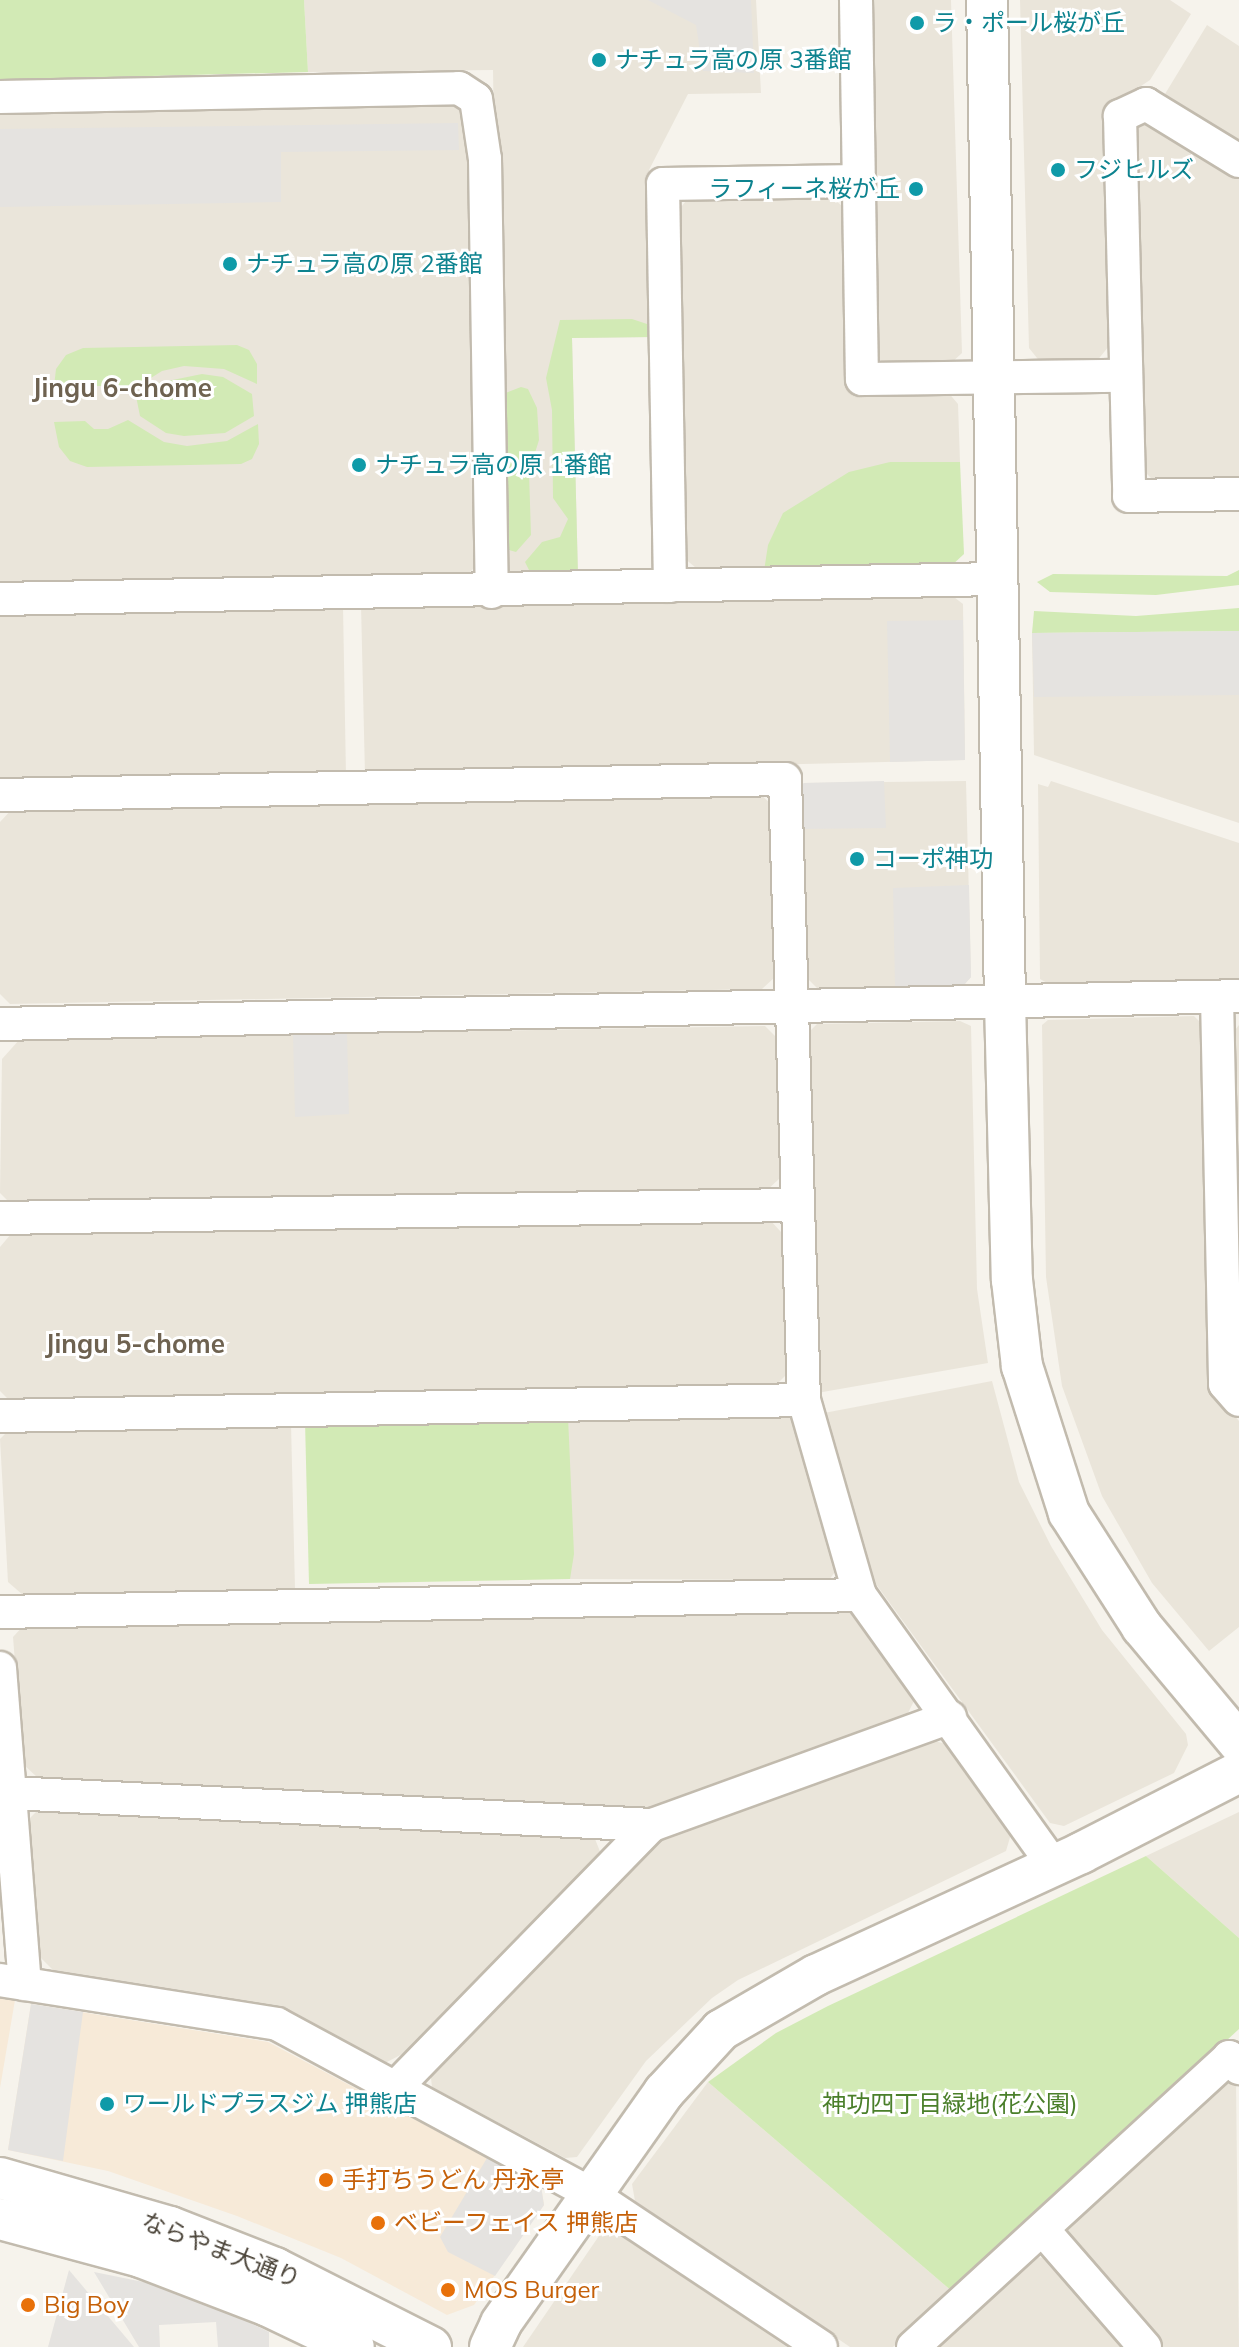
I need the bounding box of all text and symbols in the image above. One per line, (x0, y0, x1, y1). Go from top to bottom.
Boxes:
place label: ラ・ポール桜が丘 (933, 9, 1125, 37)
marker: ラ・ポール桜が丘 (908, 14, 926, 32)
place label: ナチュラ高の原 3番館 (615, 46, 852, 74)
marker: ナチュラ高の原 3番館 (590, 51, 608, 69)
place label: フジヒルズ (1074, 156, 1194, 184)
marker: フジヒルズ (1049, 161, 1067, 179)
place label: ラフィーネ桜が丘 (708, 175, 900, 203)
marker: ラフィーネ桜が丘 (907, 180, 925, 198)
place label: ナチュラ高の原 2番館 (246, 250, 483, 278)
marker: ナチュラ高の原 2番館 (221, 255, 239, 273)
district label: Jingu 6-chome (32, 372, 212, 404)
place label: ナチュラ高の原 1番館 (375, 451, 612, 479)
marker: ナチュラ高の原 1番館 (350, 456, 368, 474)
place label: コーポ神功 (873, 845, 993, 873)
marker: コーポ神功 (848, 850, 866, 868)
district label: Jingu 5-chome (45, 1328, 225, 1360)
place label: ワールドプラスジム 押熊店 (123, 2090, 417, 2118)
park label: 神功四丁目緑地(花公園) (822, 2090, 1078, 2118)
marker: ワールドプラスジム 押熊店 (98, 2095, 116, 2113)
place label: 手打ちうどん 丹永亭 (342, 2166, 564, 2194)
marker: 手打ちうどん 丹永亭 (317, 2171, 335, 2189)
street label: ならやま大通り (137, 2206, 305, 2294)
place label: ベビーフェイス 押熊店 (394, 2209, 640, 2237)
marker: ベビーフェイス 押熊店 (369, 2214, 387, 2232)
place label: MOS Burger (464, 2276, 599, 2304)
marker: MOS Burger (439, 2281, 457, 2299)
place label: Big Boy (44, 2291, 129, 2319)
marker: Big Boy (19, 2296, 37, 2314)

